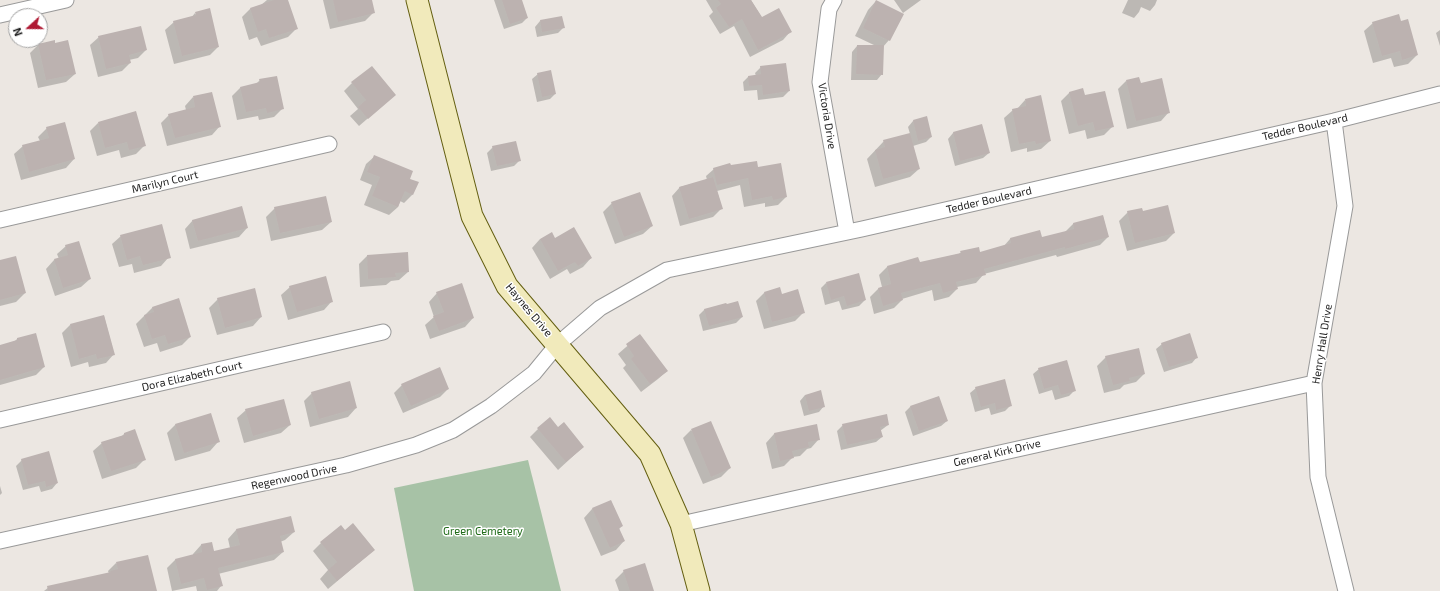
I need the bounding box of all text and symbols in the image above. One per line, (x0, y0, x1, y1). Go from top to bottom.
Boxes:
north arrow (8, 8, 48, 48)
text: N (10, 26, 25, 38)
street label: Victoria Drive (815, 82, 839, 150)
street label: Tedder Boulevard (1261, 111, 1349, 143)
street label: Marilyn Court (130, 168, 200, 196)
street label: Tedder Boulevard (945, 184, 1033, 216)
street label: Haynes Drive (503, 281, 555, 339)
street label: Henry Hall Drive (1309, 303, 1335, 385)
street label: Dora Elizabeth Court (140, 358, 244, 394)
street label: General Kirk Drive (952, 437, 1042, 469)
street label: Regenwood Drive (250, 461, 338, 493)
park label: Green Cemetery (443, 524, 523, 538)

